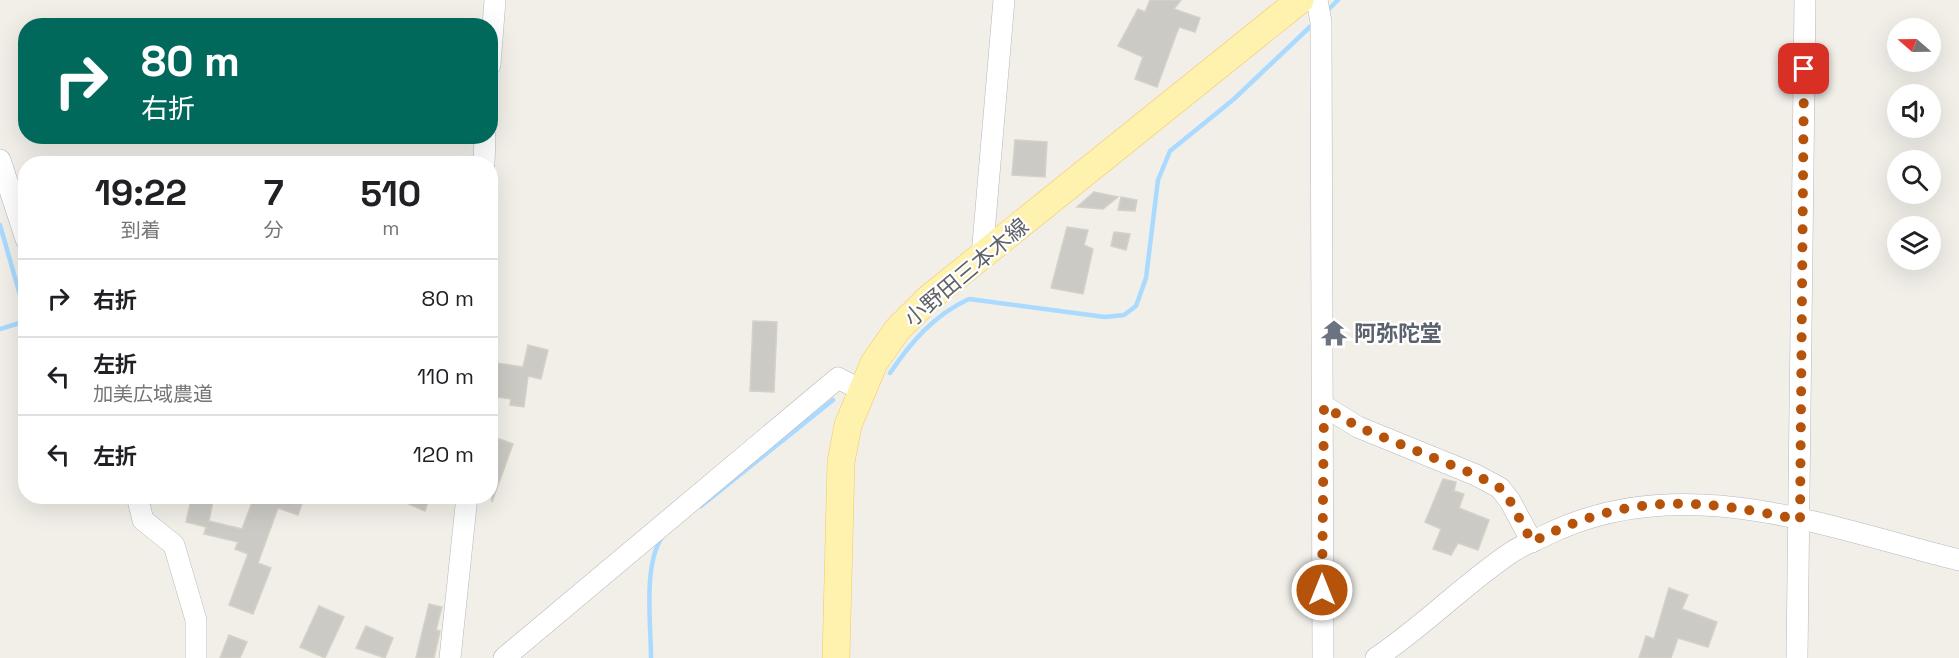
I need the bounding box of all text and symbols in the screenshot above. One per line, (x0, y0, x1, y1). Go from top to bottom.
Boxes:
north arrow (1887, 18, 1941, 72)
map controls (1887, 18, 1941, 270)
text: 80 m (141, 35, 240, 88)
icon: right (42, 42, 120, 120)
pin (1778, 43, 1829, 94)
icon: arrive (1787, 52, 1820, 85)
button: sound (1887, 84, 1941, 138)
text: 右折 (141, 91, 195, 126)
button: search (1887, 150, 1941, 204)
text: 19:22 (95, 170, 187, 216)
text: 7 (264, 170, 284, 216)
text: 510 (361, 171, 421, 217)
street label: 小野田三本木線 (898, 212, 1034, 332)
text: m (382, 215, 399, 241)
button: layers (1887, 216, 1941, 270)
text: 到着 (121, 217, 161, 243)
text: 分 (264, 217, 284, 243)
icon: right (42, 282, 75, 315)
text: 80 m (422, 284, 474, 312)
text: 右折 (93, 286, 137, 314)
temple icon: 阿弥陀堂 (1319, 318, 1349, 348)
place label: 阿弥陀堂 (1354, 319, 1442, 347)
text: 左折 (93, 350, 137, 378)
icon: left (42, 360, 75, 393)
text: 110 m (417, 362, 474, 390)
text: 加美広域農道 (93, 381, 213, 407)
icon: left (42, 438, 75, 471)
text: 120 m (413, 440, 474, 468)
text: 左折 (93, 442, 137, 470)
position arrow (1290, 558, 1354, 622)

